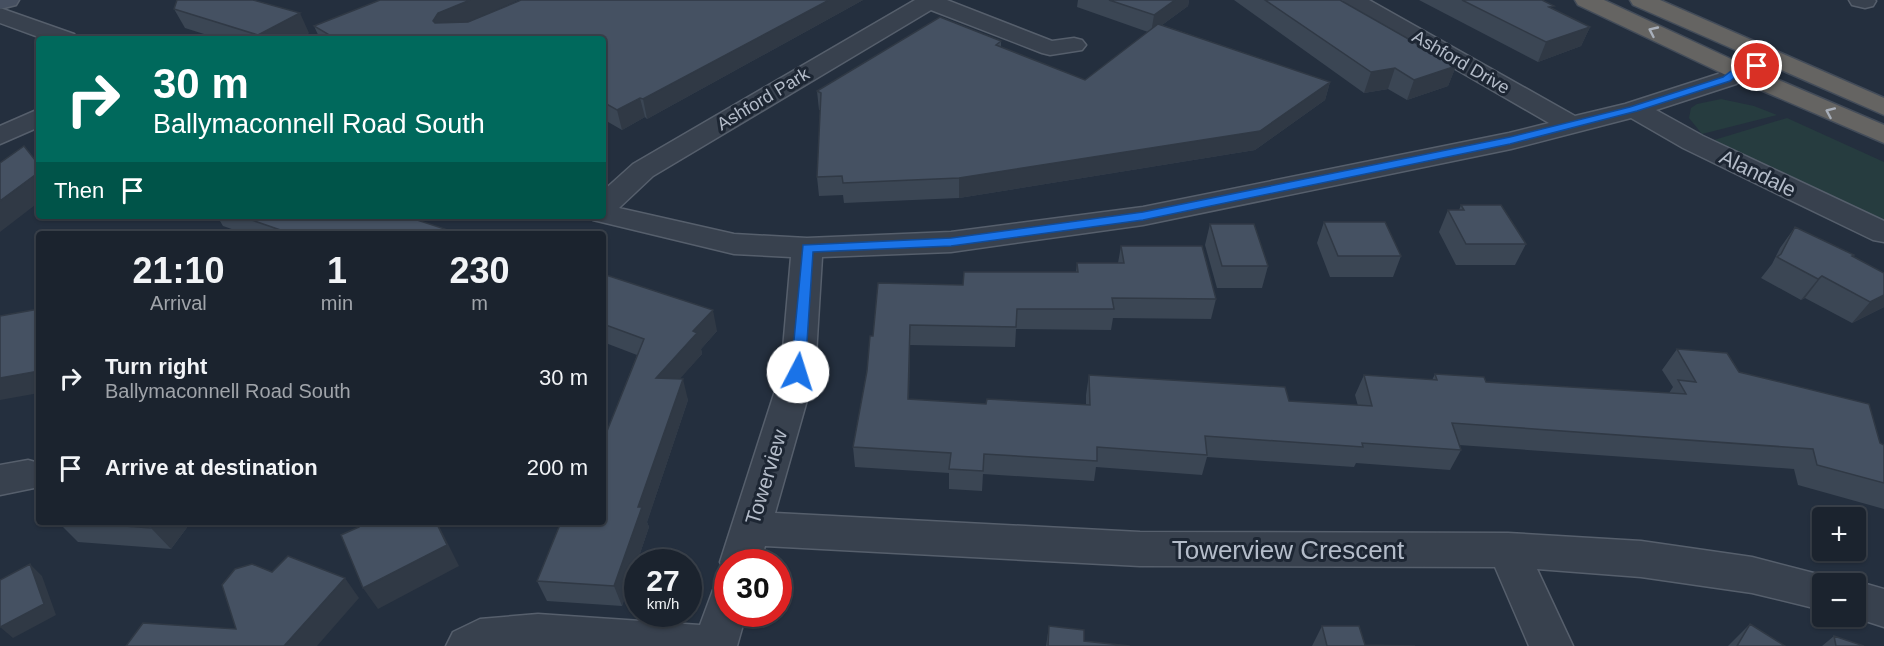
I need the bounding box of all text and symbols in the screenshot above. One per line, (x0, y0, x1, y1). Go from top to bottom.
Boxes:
street label: Ashford Drive (1409, 26, 1513, 98)
one-way arrow (1648, 27, 1659, 39)
pin (1731, 40, 1782, 91)
icon: arrive (1740, 49, 1773, 82)
icon: right (54, 60, 132, 138)
text: 30 m (153, 60, 249, 107)
street label: Ashford Park (713, 63, 814, 134)
one-way arrow (1826, 107, 1837, 119)
text: Ballymaconnell Road South (153, 109, 485, 139)
street label: Alandale (1716, 145, 1800, 201)
icon: arrive (116, 174, 149, 207)
text: Then (54, 178, 104, 203)
text: 21:10 (132, 250, 224, 291)
text: 1 (327, 250, 347, 291)
text: 230 (449, 250, 510, 291)
text: Arrival (150, 292, 207, 314)
text: min (321, 292, 353, 314)
text: m (471, 292, 488, 314)
position arrow (766, 340, 830, 404)
text: Turn right (105, 354, 207, 379)
icon: right (54, 362, 87, 395)
text: 30 m (539, 365, 588, 390)
text: Ballymaconnell Road South (105, 380, 351, 402)
street label: Towerview (741, 426, 792, 527)
icon: arrive (54, 452, 87, 485)
text: Arrive at destination (105, 455, 318, 480)
text: 200 m (527, 455, 588, 480)
map controls (1812, 507, 1866, 627)
button: + (1812, 507, 1866, 561)
street label: Towerview Crescent (1172, 535, 1405, 565)
speed limit sign: 30 (714, 549, 792, 627)
text: 27 (646, 564, 680, 597)
button: − (1812, 573, 1866, 627)
text: km/h (647, 595, 679, 612)

